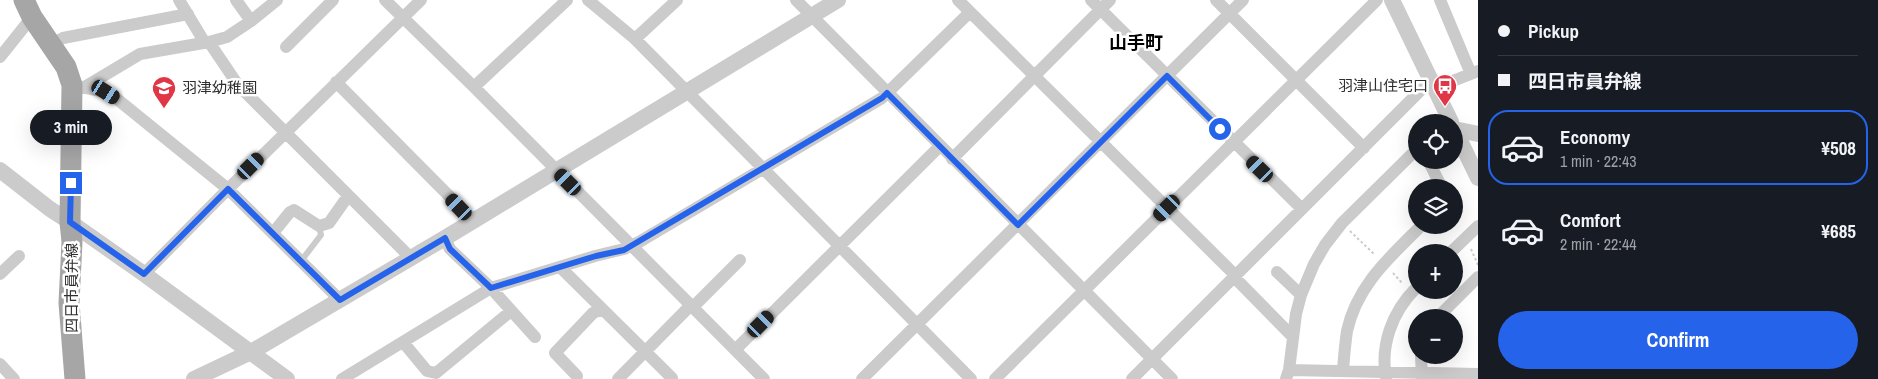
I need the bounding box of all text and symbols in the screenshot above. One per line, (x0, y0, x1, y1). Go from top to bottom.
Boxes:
text: Pickup (1528, 18, 1579, 44)
district label: 山手町 (1109, 30, 1163, 55)
text: 四日市員弁線 (1528, 68, 1642, 94)
bus stop icon: 羽津山住宅口 (1432, 73, 1458, 107)
school or university icon: 羽津幼稚園 (151, 75, 177, 109)
place label: 羽津山住宅口 (1338, 75, 1428, 96)
place label: 羽津幼稚園 (182, 77, 257, 98)
car (89, 78, 122, 106)
callout: 3 min (30, 110, 112, 146)
map controls (1408, 114, 1463, 364)
button: locate (1408, 114, 1463, 169)
text: 3 min (54, 116, 88, 138)
route start (1209, 118, 1231, 140)
text: Economy (1560, 124, 1630, 150)
icon: car (1500, 125, 1545, 170)
text: ¥508 (1821, 135, 1856, 161)
car (235, 150, 266, 182)
text: 1 min · 22:43 (1560, 150, 1637, 172)
car (1244, 153, 1276, 185)
car (552, 166, 583, 198)
route end (60, 172, 82, 194)
button: layers (1408, 179, 1463, 234)
car (443, 191, 474, 223)
car (1151, 192, 1182, 224)
text: Comfort (1560, 207, 1621, 233)
icon: car (1500, 208, 1545, 253)
text: ¥685 (1821, 218, 1856, 244)
text: 2 min · 22:44 (1560, 233, 1637, 255)
street label: 四日市員弁線 (61, 243, 82, 333)
button: + (1408, 244, 1463, 299)
car (745, 308, 776, 340)
button: − (1408, 309, 1463, 364)
button: Confirm (1498, 311, 1858, 369)

